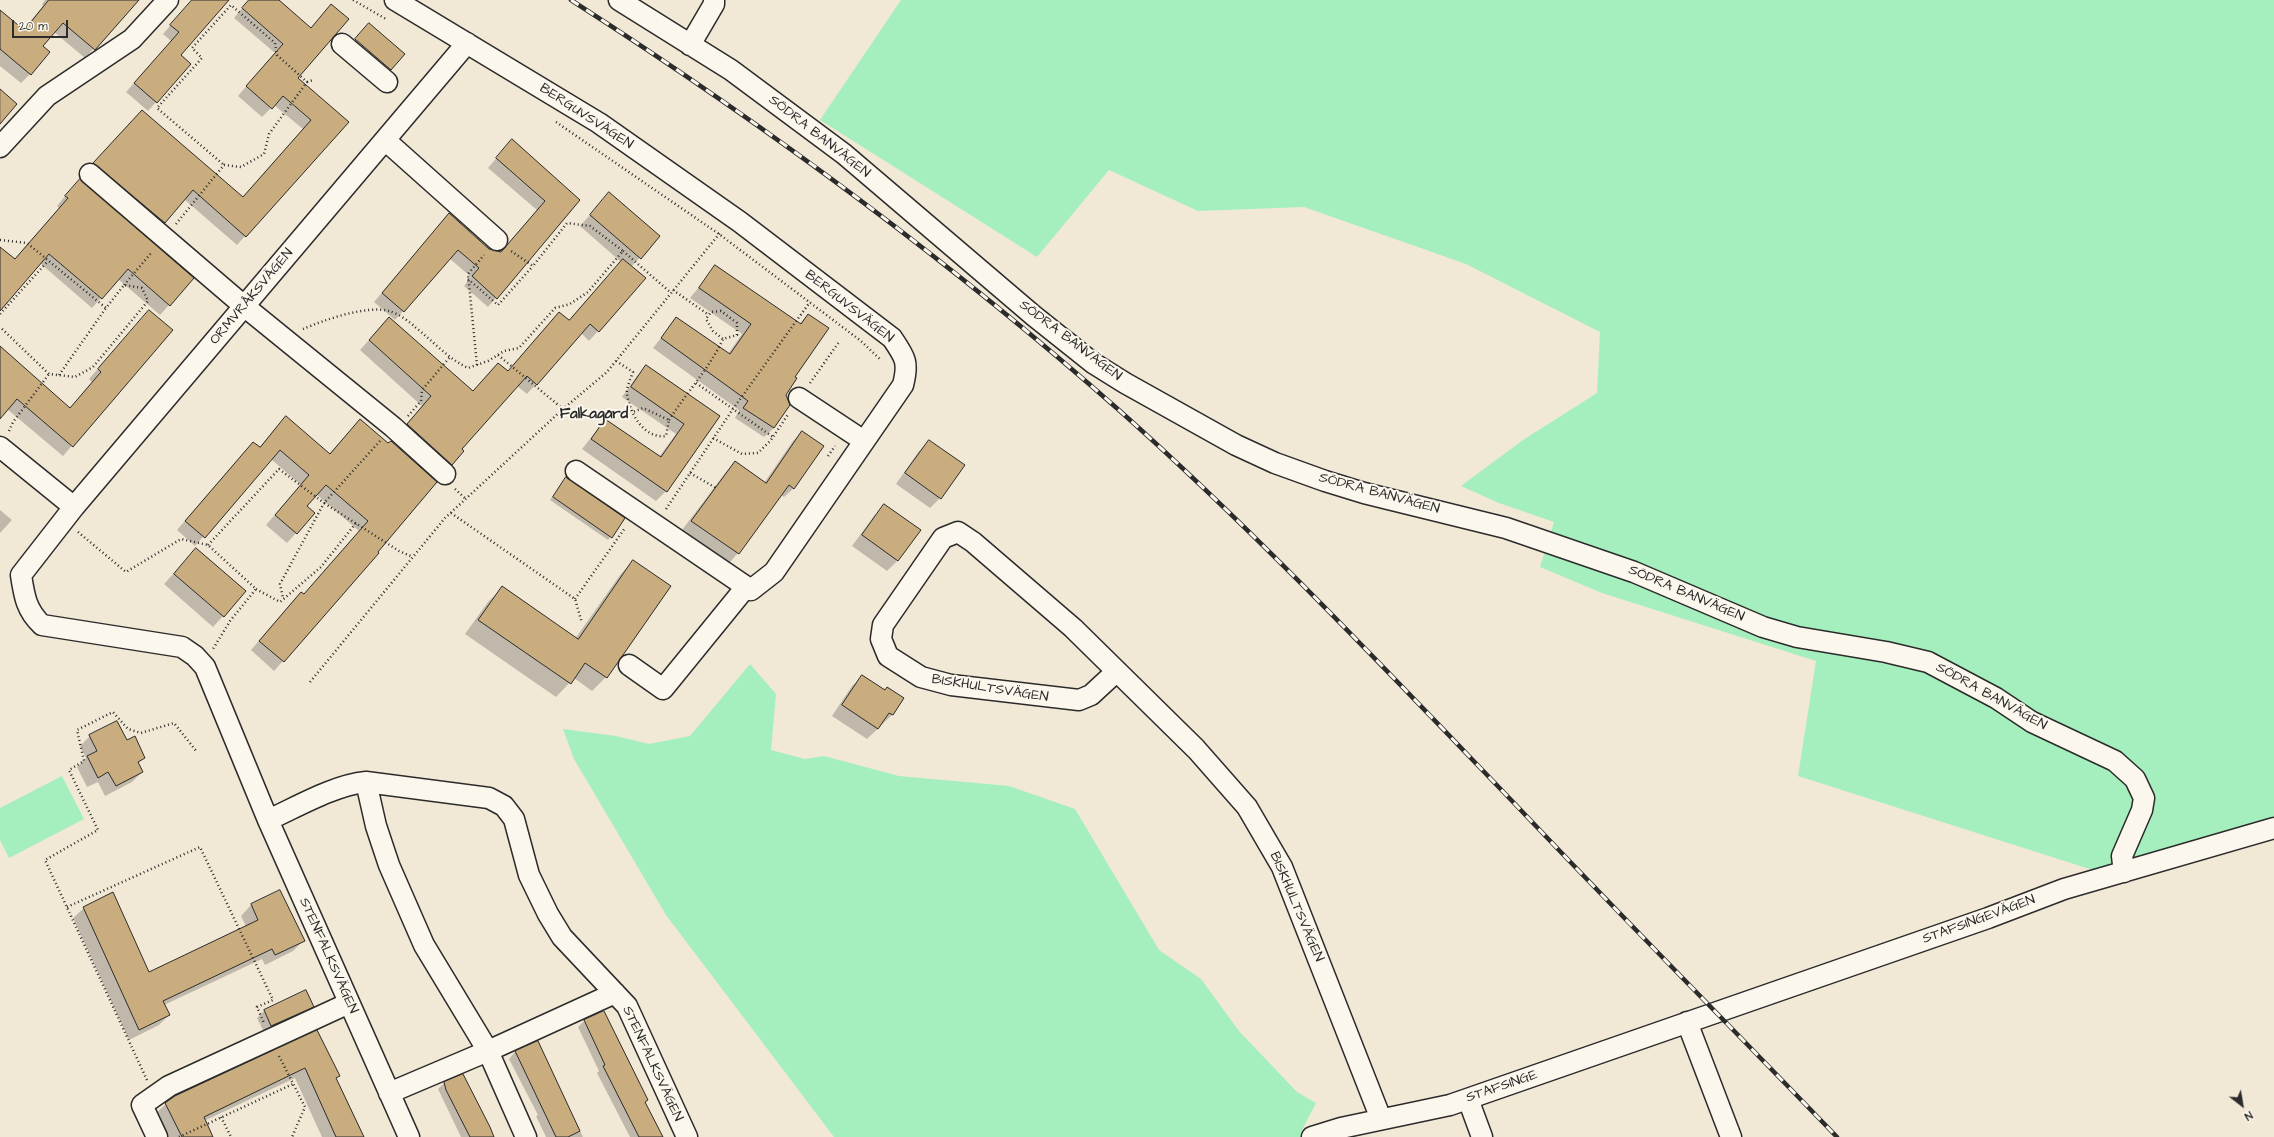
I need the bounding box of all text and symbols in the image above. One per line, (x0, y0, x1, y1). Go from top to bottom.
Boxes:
scale bar (14, 12, 70, 38)
text: 20 m (19, 18, 48, 35)
street label: BERGUVSVÄGEN (536, 81, 636, 153)
street label: SÖDRA BANVÄGEN (765, 92, 873, 182)
street label: ORMVRÅKSVÄGEN (207, 245, 297, 349)
street label: BERGUVSVÄGEN (801, 267, 897, 347)
street label: SÖDRA BANVÄGEN (1015, 297, 1125, 385)
district label: Falkagård (560, 406, 628, 424)
street label: SÖDRA BANVÄGEN (1317, 470, 1441, 518)
street label: SÖDRA BANVÄGEN (1626, 562, 1746, 626)
street label: SÖDRA BANVÄGEN (1933, 660, 2049, 734)
street label: BISKHULTSVÄGEN (931, 671, 1049, 707)
street label: BISKHULTSVÄGEN (1265, 850, 1327, 964)
street label: STAFSINGEVÄGEN (1920, 892, 2038, 948)
street label: STENFALKSVÄGEN (295, 895, 361, 1017)
street label: STENFALKSVÄGEN (618, 1004, 686, 1124)
street label: STAFSINGE (1464, 1067, 1540, 1107)
north arrow (2222, 1085, 2262, 1125)
text: N (2242, 1108, 2255, 1124)

